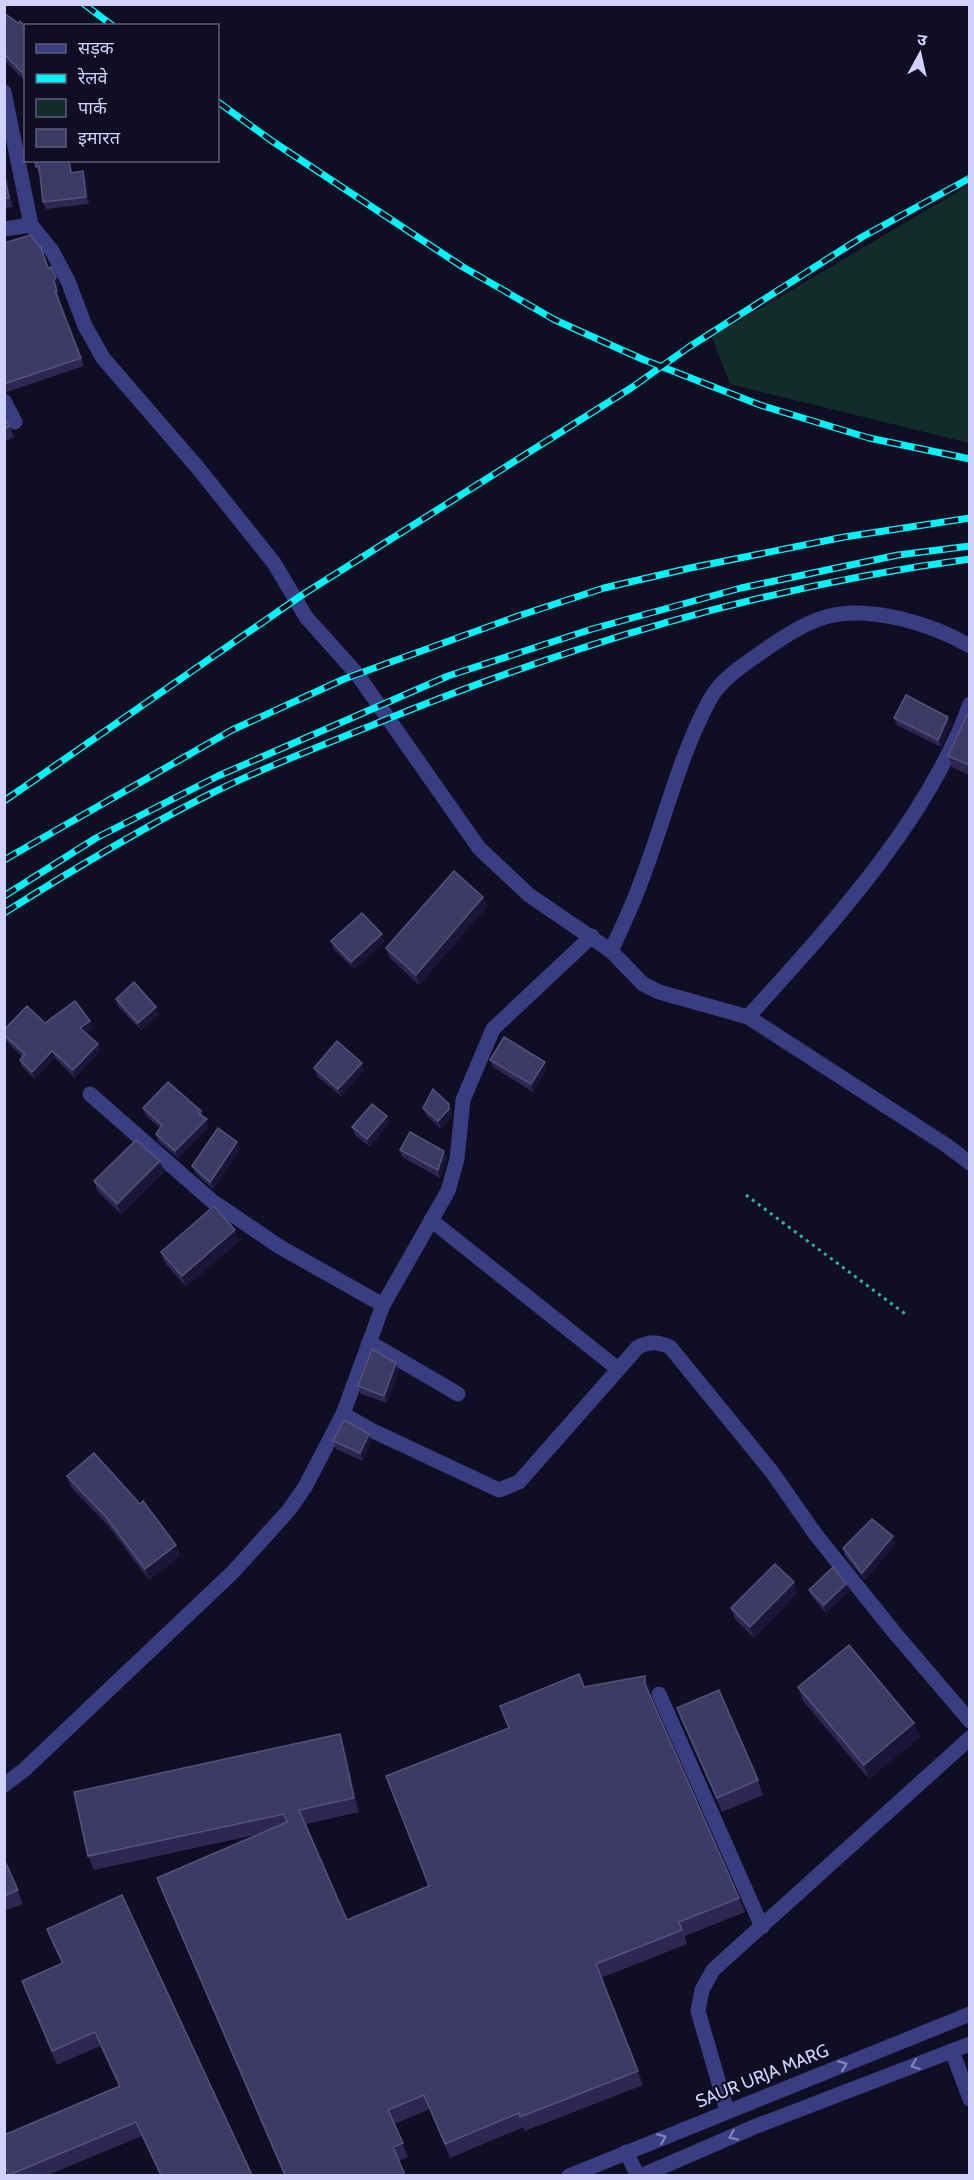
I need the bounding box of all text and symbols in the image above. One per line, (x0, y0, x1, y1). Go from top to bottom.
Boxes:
legend (24, 24, 219, 162)
north arrow (890, 24, 950, 84)
text: उ (916, 30, 929, 50)
text: सड़क (78, 37, 115, 59)
text: रेलवे (77, 67, 109, 89)
text: पार्क (78, 97, 108, 119)
text: इमारत (78, 127, 121, 149)
street label: SAUR URJA MARG (692, 2039, 832, 2113)
one-way arrow (910, 2058, 921, 2071)
one-way arrow (837, 2060, 848, 2072)
one-way arrow (728, 2129, 739, 2141)
one-way arrow (656, 2133, 667, 2145)

